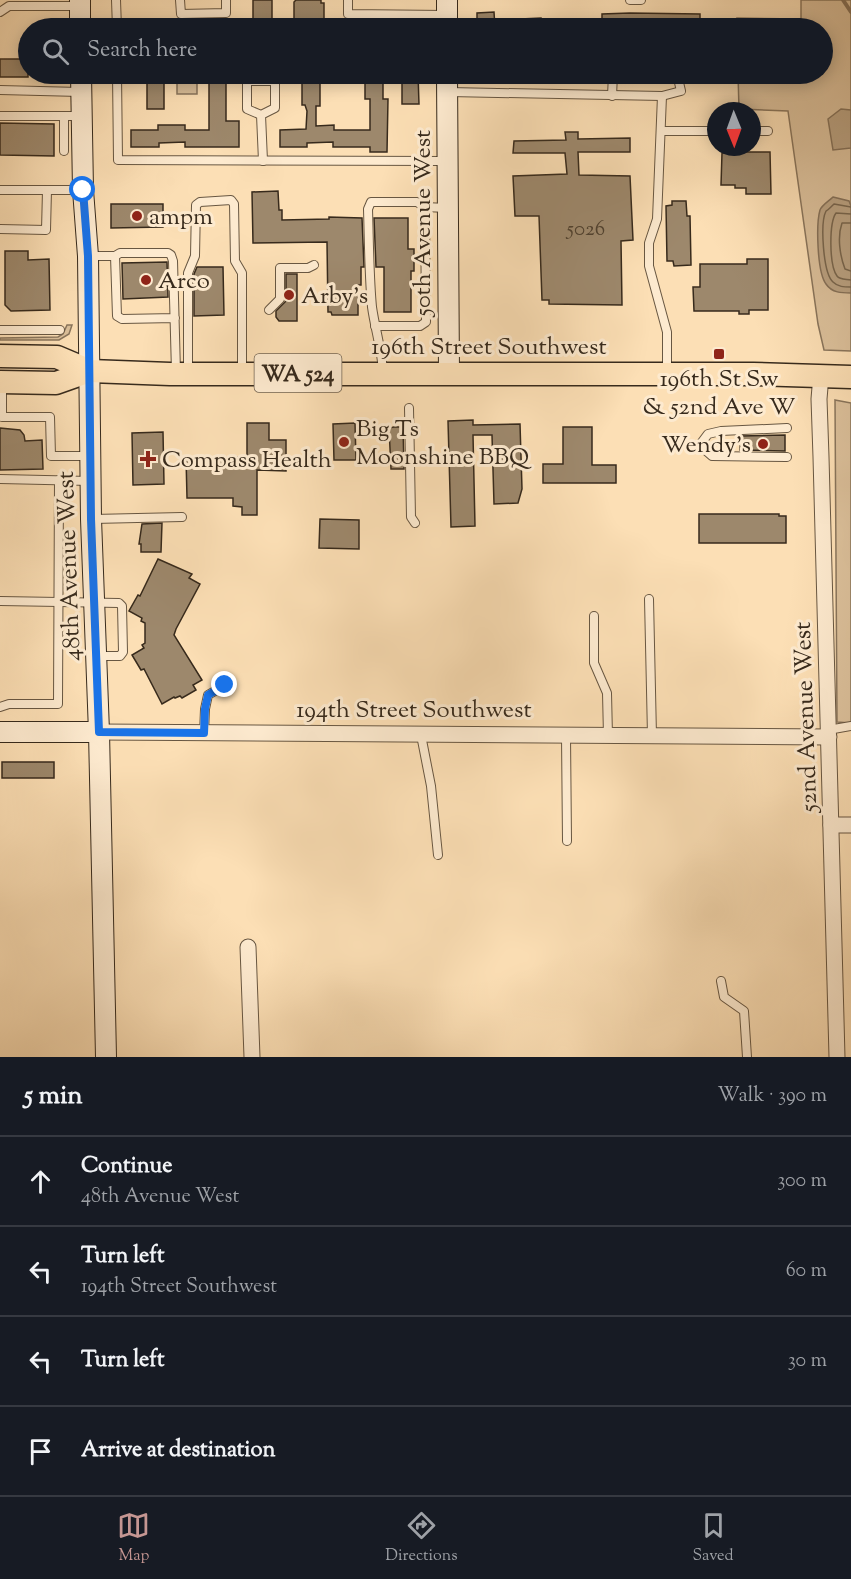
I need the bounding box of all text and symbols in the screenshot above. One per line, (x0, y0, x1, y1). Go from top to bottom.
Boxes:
search box (18, 18, 833, 84)
icon: search (39, 35, 72, 68)
text: Search here (87, 35, 197, 67)
north arrow (707, 102, 761, 156)
street label: 50th Avenue West (407, 130, 441, 318)
route start (69, 176, 95, 202)
place label: ampm (149, 201, 213, 235)
marker: ampm (130, 209, 144, 223)
house number: 5026 (566, 215, 605, 245)
place label: Arco (158, 265, 210, 299)
marker: Arco (139, 273, 153, 287)
place label: Arby's (301, 280, 368, 314)
marker: Arby's (282, 288, 296, 302)
street label: 196th Street Southwest (371, 331, 607, 365)
marker: 196th St Sw & 52nd Ave W (712, 347, 726, 361)
road number: WA 524 (254, 354, 342, 392)
place label: 196th St Sw & 52nd Ave W (643, 363, 796, 425)
place label: Big Ts Moonshine BBQ (356, 413, 532, 475)
place label: Wendy's (661, 429, 751, 463)
marker: Big Ts Moonshine BBQ (337, 435, 351, 449)
marker: Wendy's (756, 437, 770, 451)
place label: Compass Health (162, 444, 332, 478)
marker: Compass Health (139, 450, 157, 468)
street label: 48th Avenue West (50, 470, 90, 661)
street label: 52nd Avenue West (787, 621, 827, 815)
route end (211, 671, 237, 697)
street label: 194th Street Southwest (296, 694, 532, 728)
text: 5 min (24, 1078, 83, 1115)
text: Walk · 390 m (718, 1082, 827, 1111)
text: Continue (81, 1151, 172, 1183)
icon: ahead (24, 1165, 57, 1198)
text: 300 m (777, 1167, 827, 1196)
text: 48th Avenue West (81, 1183, 239, 1212)
text: Turn left (81, 1241, 164, 1273)
icon: left (24, 1255, 57, 1288)
text: 60 m (786, 1257, 827, 1286)
text: 194th Street Southwest (81, 1273, 277, 1302)
icon: left (24, 1345, 57, 1378)
text: Turn left (81, 1345, 164, 1377)
text: 30 m (788, 1347, 827, 1376)
icon: arrive (24, 1435, 57, 1468)
text: Arrive at destination (81, 1435, 276, 1467)
tab: Map (117, 1509, 150, 1568)
tab: Directions (385, 1509, 458, 1568)
tab: Saved (692, 1509, 734, 1568)

